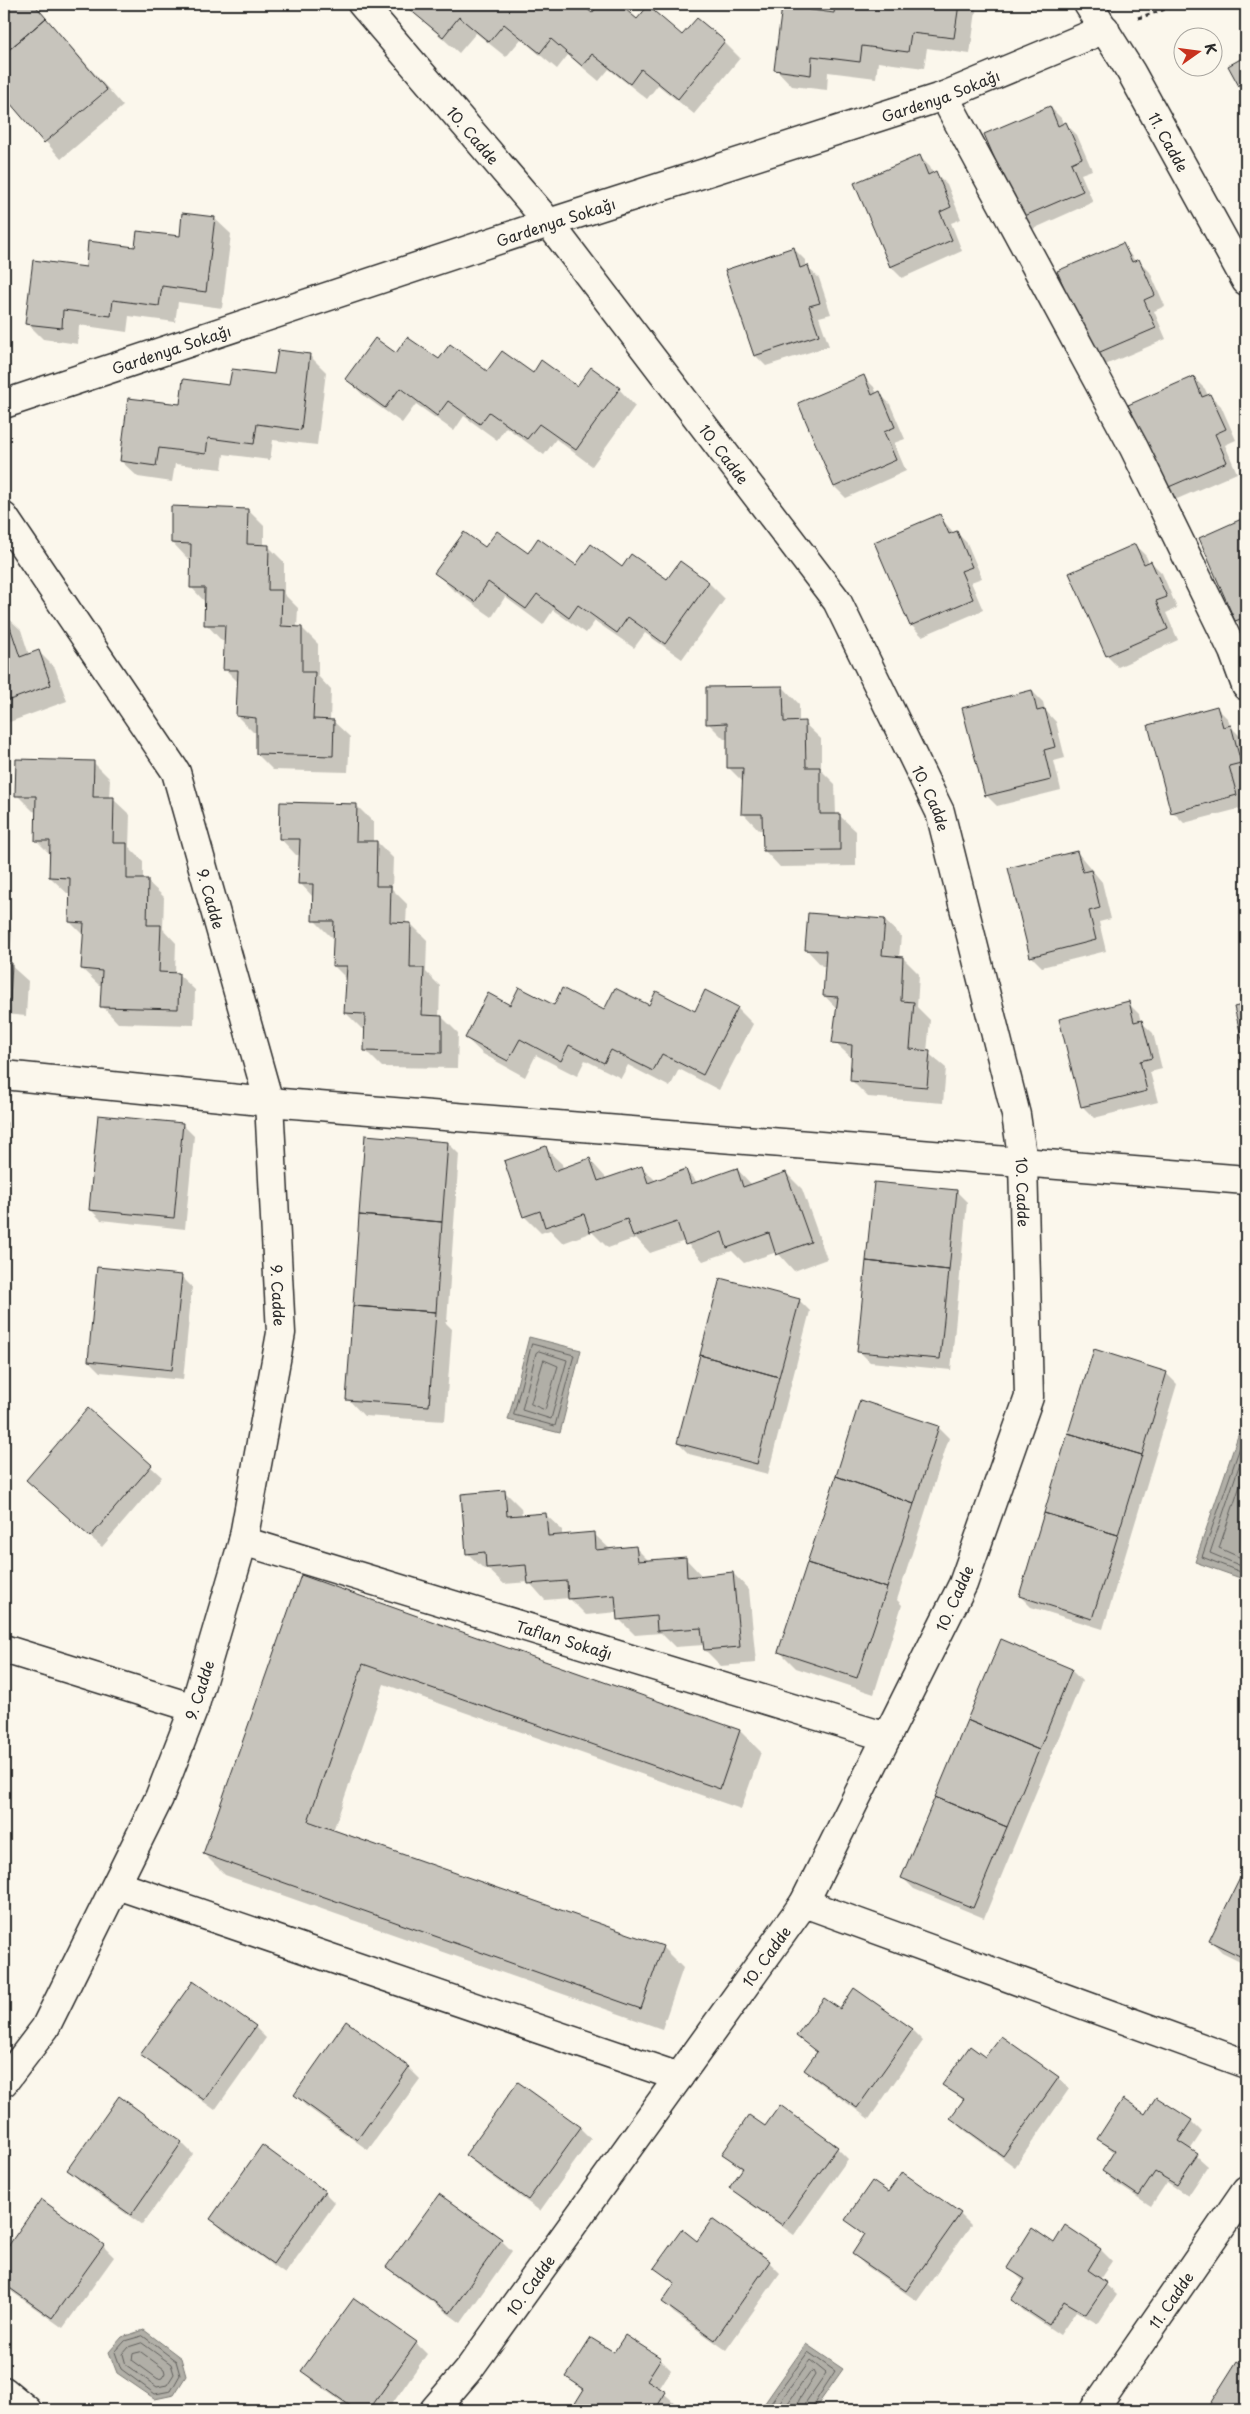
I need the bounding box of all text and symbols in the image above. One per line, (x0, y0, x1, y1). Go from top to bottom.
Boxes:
north arrow (1172, 28, 1222, 78)
text: K (1200, 41, 1223, 56)
street label: Gardenya Sokağı (878, 63, 1003, 127)
street label: 10. Cadde (442, 101, 505, 169)
street label: 11. Cadde (1144, 108, 1195, 176)
street label: Gardenya Sokağı (493, 191, 618, 251)
street label: Gardenya Sokağı (108, 318, 234, 379)
street label: 10. Cadde (694, 419, 755, 489)
street label: 10. Cadde (907, 761, 956, 833)
street label: 9. Cadde (192, 866, 231, 931)
street label: 10. Cadde (1011, 1155, 1036, 1227)
street label: 9. Cadde (266, 1264, 292, 1327)
street label: 10. Cadde (929, 1561, 979, 1635)
street label: Taflan Sokağı (513, 1613, 615, 1664)
street label: 9. Cadde (179, 1657, 219, 1723)
street label: 10. Cadde (736, 1921, 796, 1991)
street label: 10. Cadde (500, 2250, 560, 2320)
street label: 11. Cadde (1142, 2266, 1198, 2333)

